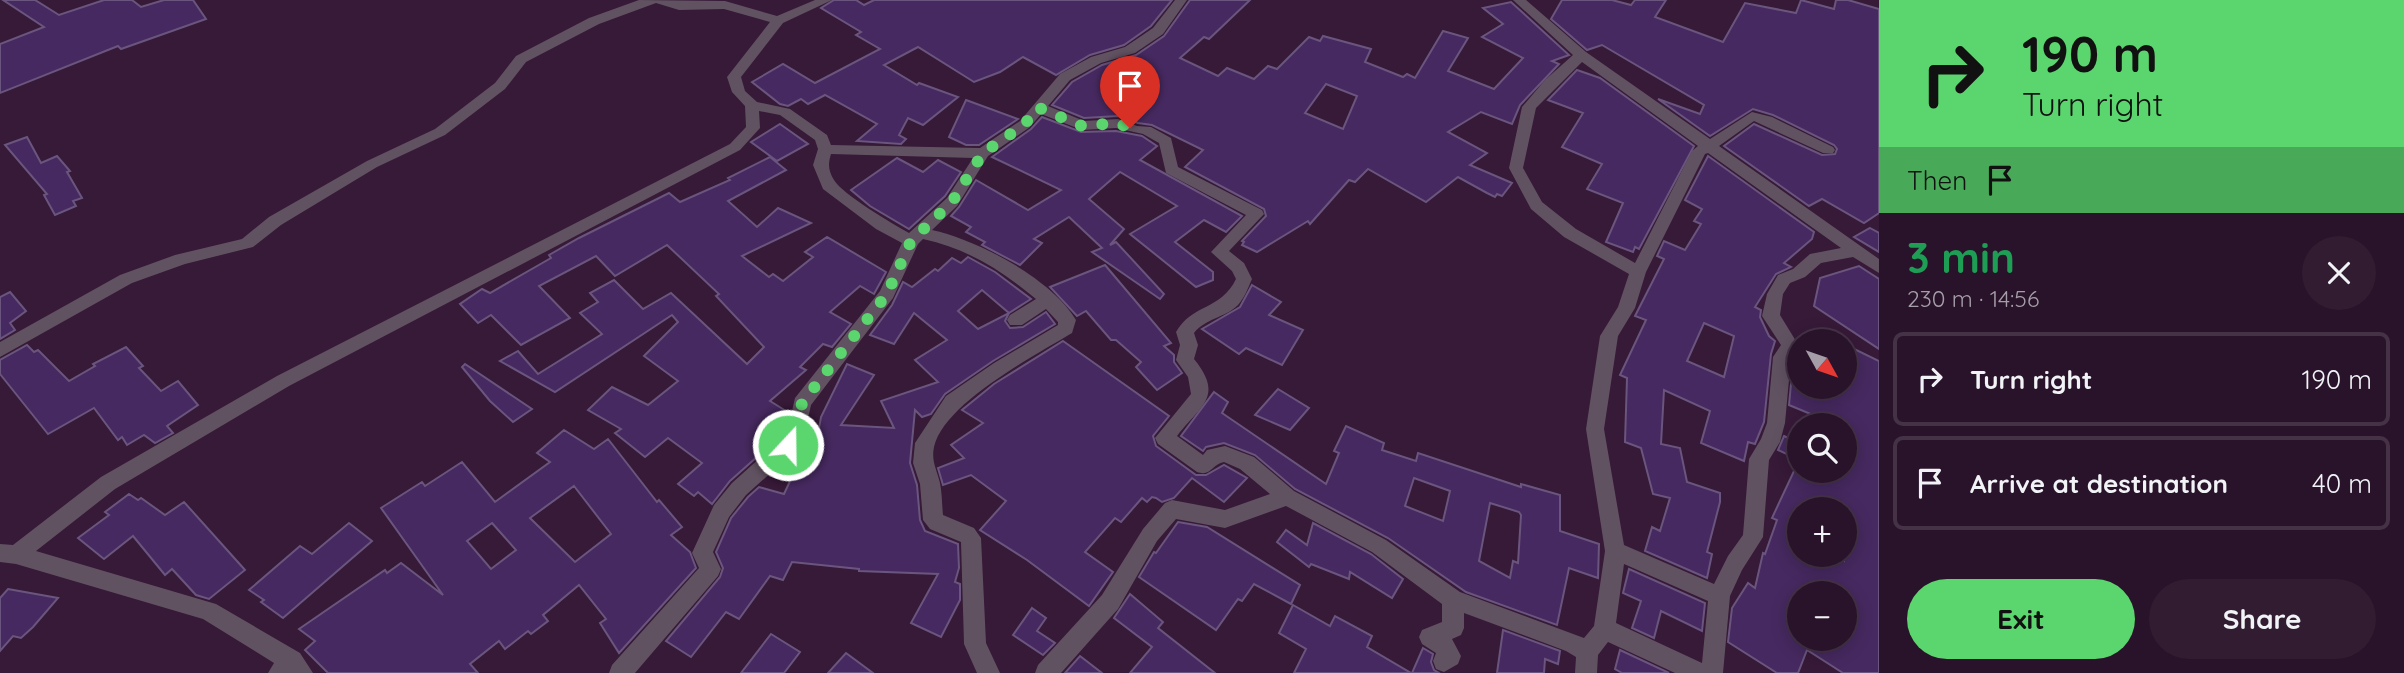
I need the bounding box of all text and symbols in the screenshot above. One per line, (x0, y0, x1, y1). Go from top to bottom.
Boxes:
text: 190 m (2022, 23, 2158, 84)
icon: right (1907, 28, 1998, 119)
pin (1100, 56, 1160, 128)
icon: arrive (1111, 67, 1149, 105)
text: Turn right (2022, 84, 2163, 124)
icon: arrive (1981, 161, 2019, 199)
text: Then (1907, 164, 1967, 197)
text: 3 min (1907, 231, 2015, 284)
button: close (2302, 236, 2376, 310)
text: 230 m · 14:56 (1907, 284, 2039, 313)
north arrow (1787, 329, 1857, 399)
map controls (1787, 329, 1857, 651)
icon: right (1911, 360, 1949, 398)
text: Turn right (1970, 363, 2092, 396)
text: 190 m (2302, 363, 2372, 396)
position arrow (751, 408, 825, 482)
button: search (1787, 413, 1857, 483)
icon: arrive (1911, 464, 1949, 502)
text: Arrive at destination (1970, 467, 2228, 500)
text: 40 m (2312, 467, 2372, 500)
button: + (1787, 497, 1857, 567)
button: Exit (1907, 579, 2135, 659)
button: Share (2149, 579, 2376, 659)
button: − (1787, 581, 1857, 651)

